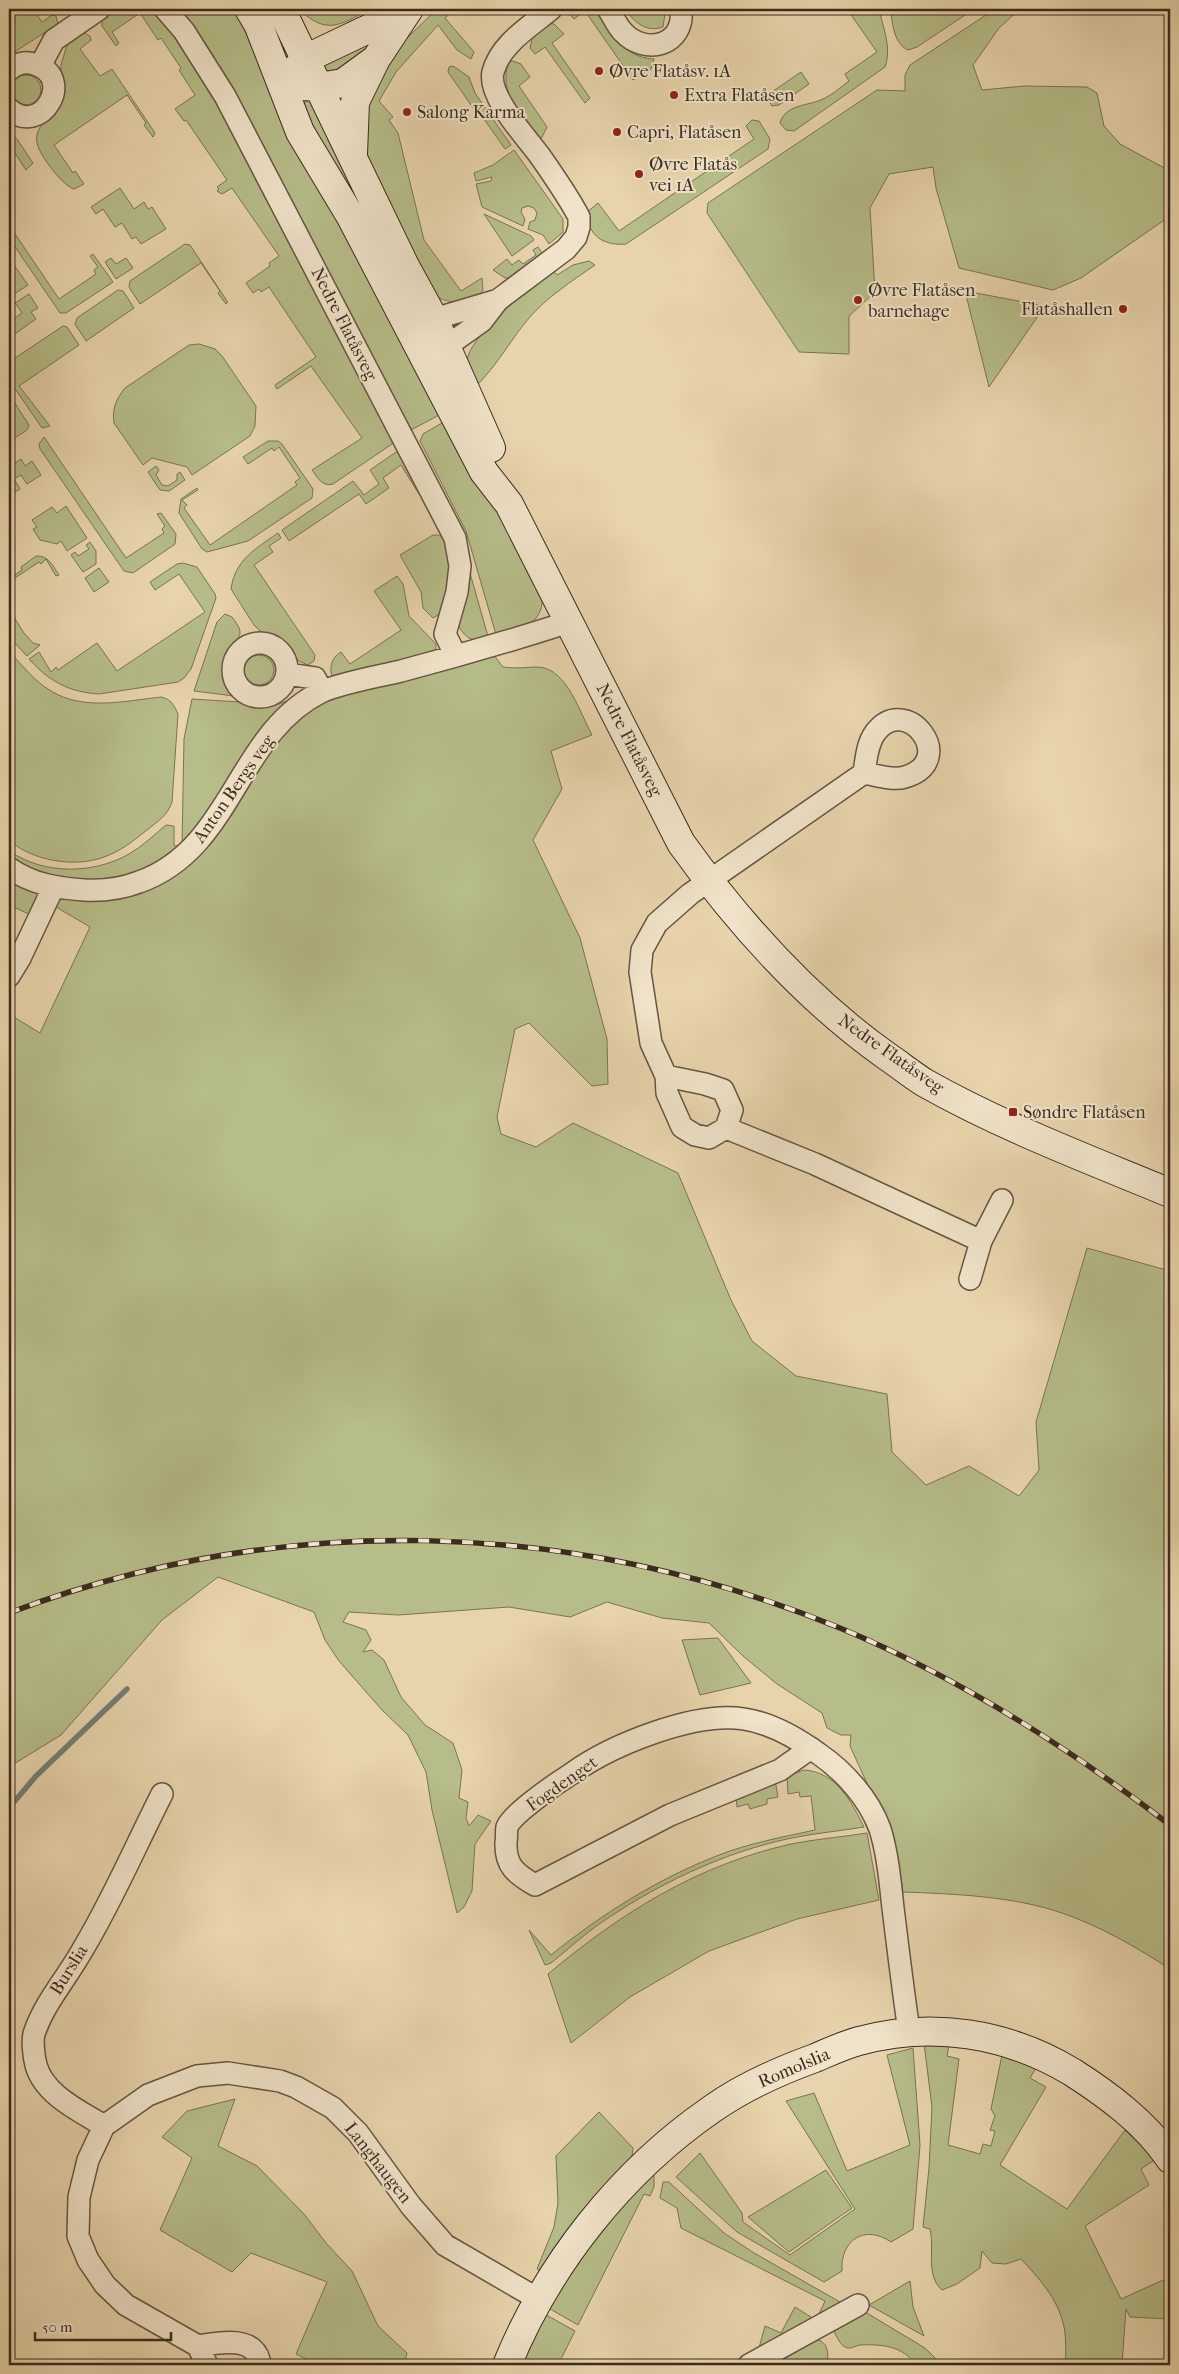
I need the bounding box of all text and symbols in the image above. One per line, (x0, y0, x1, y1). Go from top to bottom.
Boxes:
place label: Øvre Flatåsv. 1A (609, 61, 731, 82)
marker: Øvre Flatåsv. 1A (593, 65, 605, 77)
place label: Extra Flatåsen (684, 85, 795, 106)
marker: Extra Flatåsen (668, 89, 680, 101)
place label: Salong Karma (417, 102, 526, 123)
marker: Salong Karma (401, 106, 413, 118)
place label: Capri, Flatåsen (627, 122, 742, 143)
marker: Capri, Flatåsen (611, 126, 623, 138)
place label: Øvre Flatås vei 1A (649, 154, 737, 196)
marker: Øvre Flatås vei 1A (633, 168, 645, 180)
street label: Nedre Flatåsveg (306, 264, 382, 384)
place label: Øvre Flatåsen barnehage (867, 280, 976, 322)
marker: Øvre Flatåsen barnehage (852, 294, 864, 306)
place label: Flatåshallen (1021, 299, 1114, 320)
marker: Flatåshallen (1117, 303, 1129, 315)
street label: Nedre Flatåsveg (591, 680, 667, 800)
street label: Anton Bergs veg (188, 731, 279, 848)
street label: Nedre Flatåsveg (834, 1010, 948, 1098)
place label: Søndre Flatåsen (1023, 1102, 1146, 1123)
marker: Søndre Flatåsen (1007, 1106, 1019, 1118)
street label: Fogdenget (522, 1751, 602, 1816)
street label: Burslia (46, 1941, 93, 1999)
street label: Romolslia (755, 2043, 834, 2092)
street label: Langhaugen (340, 2118, 416, 2208)
scale bar (35, 2309, 171, 2341)
text: 50 m (42, 2318, 73, 2336)

